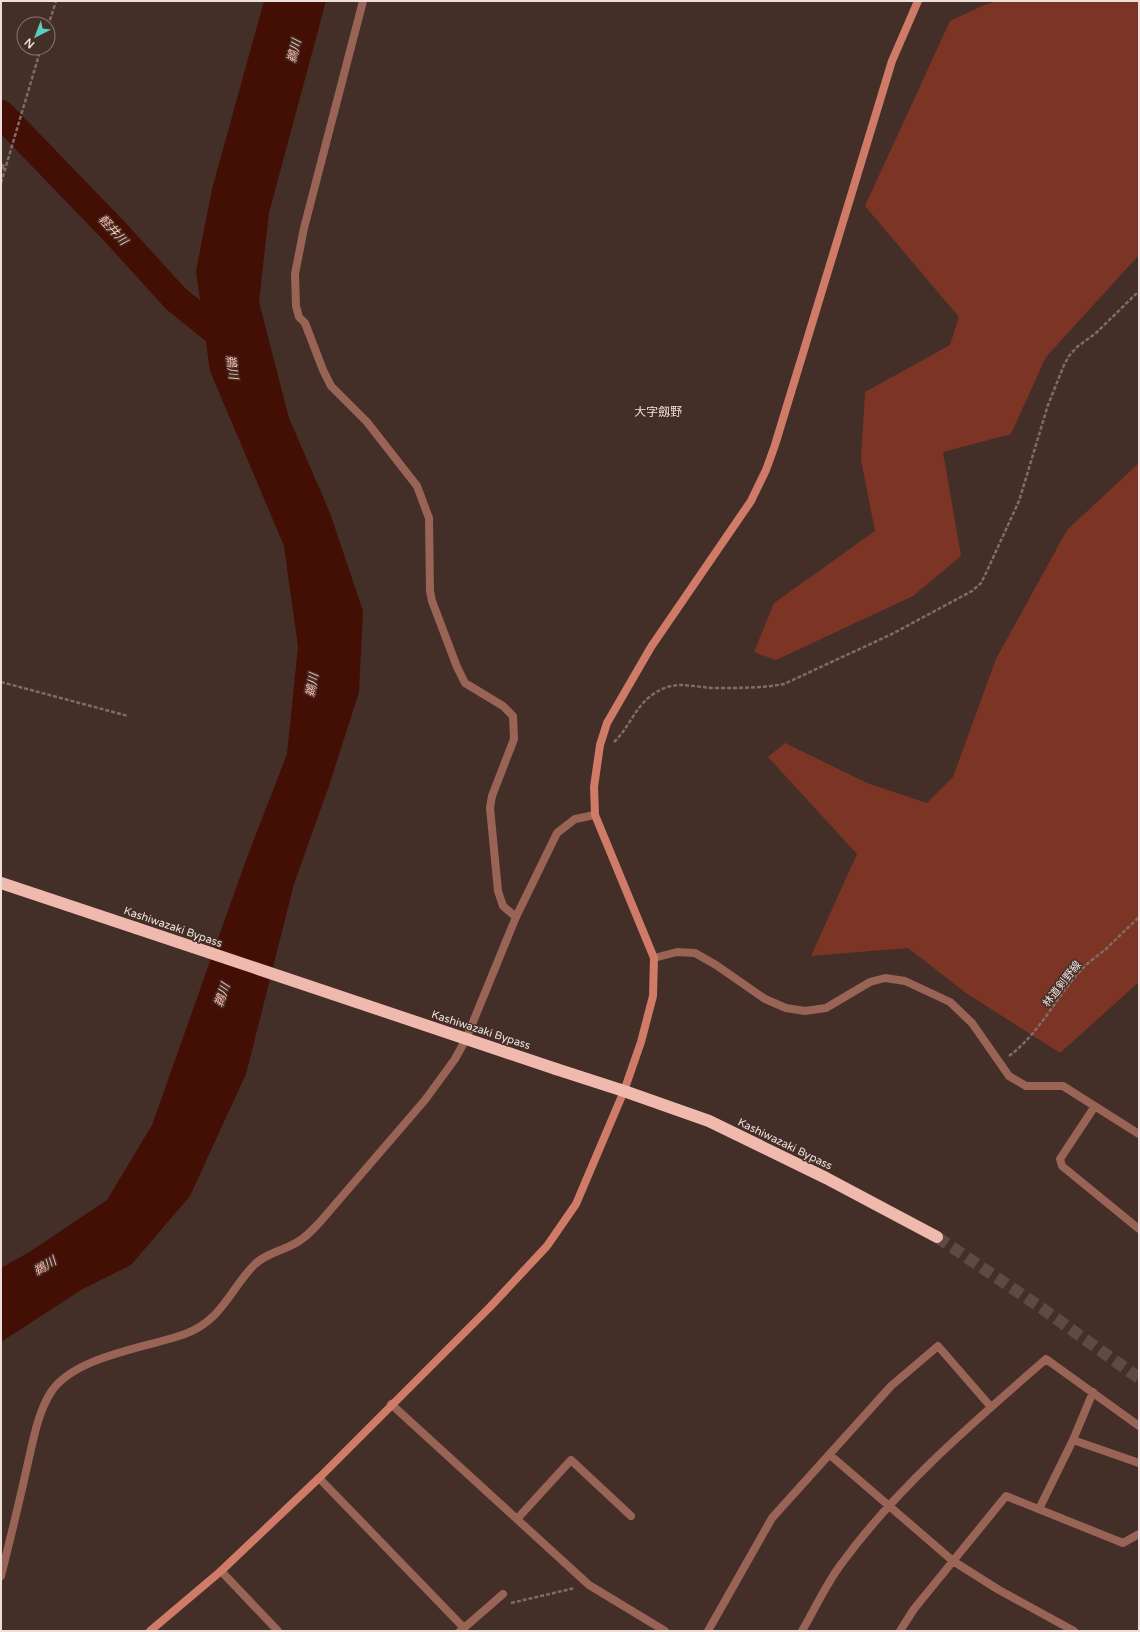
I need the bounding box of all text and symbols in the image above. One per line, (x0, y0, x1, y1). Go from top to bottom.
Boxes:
north arrow (16, 16, 56, 56)
text: N (22, 35, 37, 51)
water label: 鵜川 (284, 36, 304, 64)
water label: 軽井川 (96, 212, 132, 249)
water label: 鵜川 (223, 354, 241, 382)
district label: 大字劔野 (634, 405, 682, 419)
water label: 鵜川 (303, 670, 321, 698)
street label: Kashiwazaki Bypass (122, 904, 224, 950)
street label: 林道剣野線 (1040, 958, 1084, 1010)
water label: 鵜川 (211, 979, 233, 1009)
street label: Kashiwazaki Bypass (430, 1008, 532, 1052)
street label: Kashiwazaki Bypass (736, 1115, 834, 1173)
water label: 鵜川 (31, 1253, 61, 1278)

